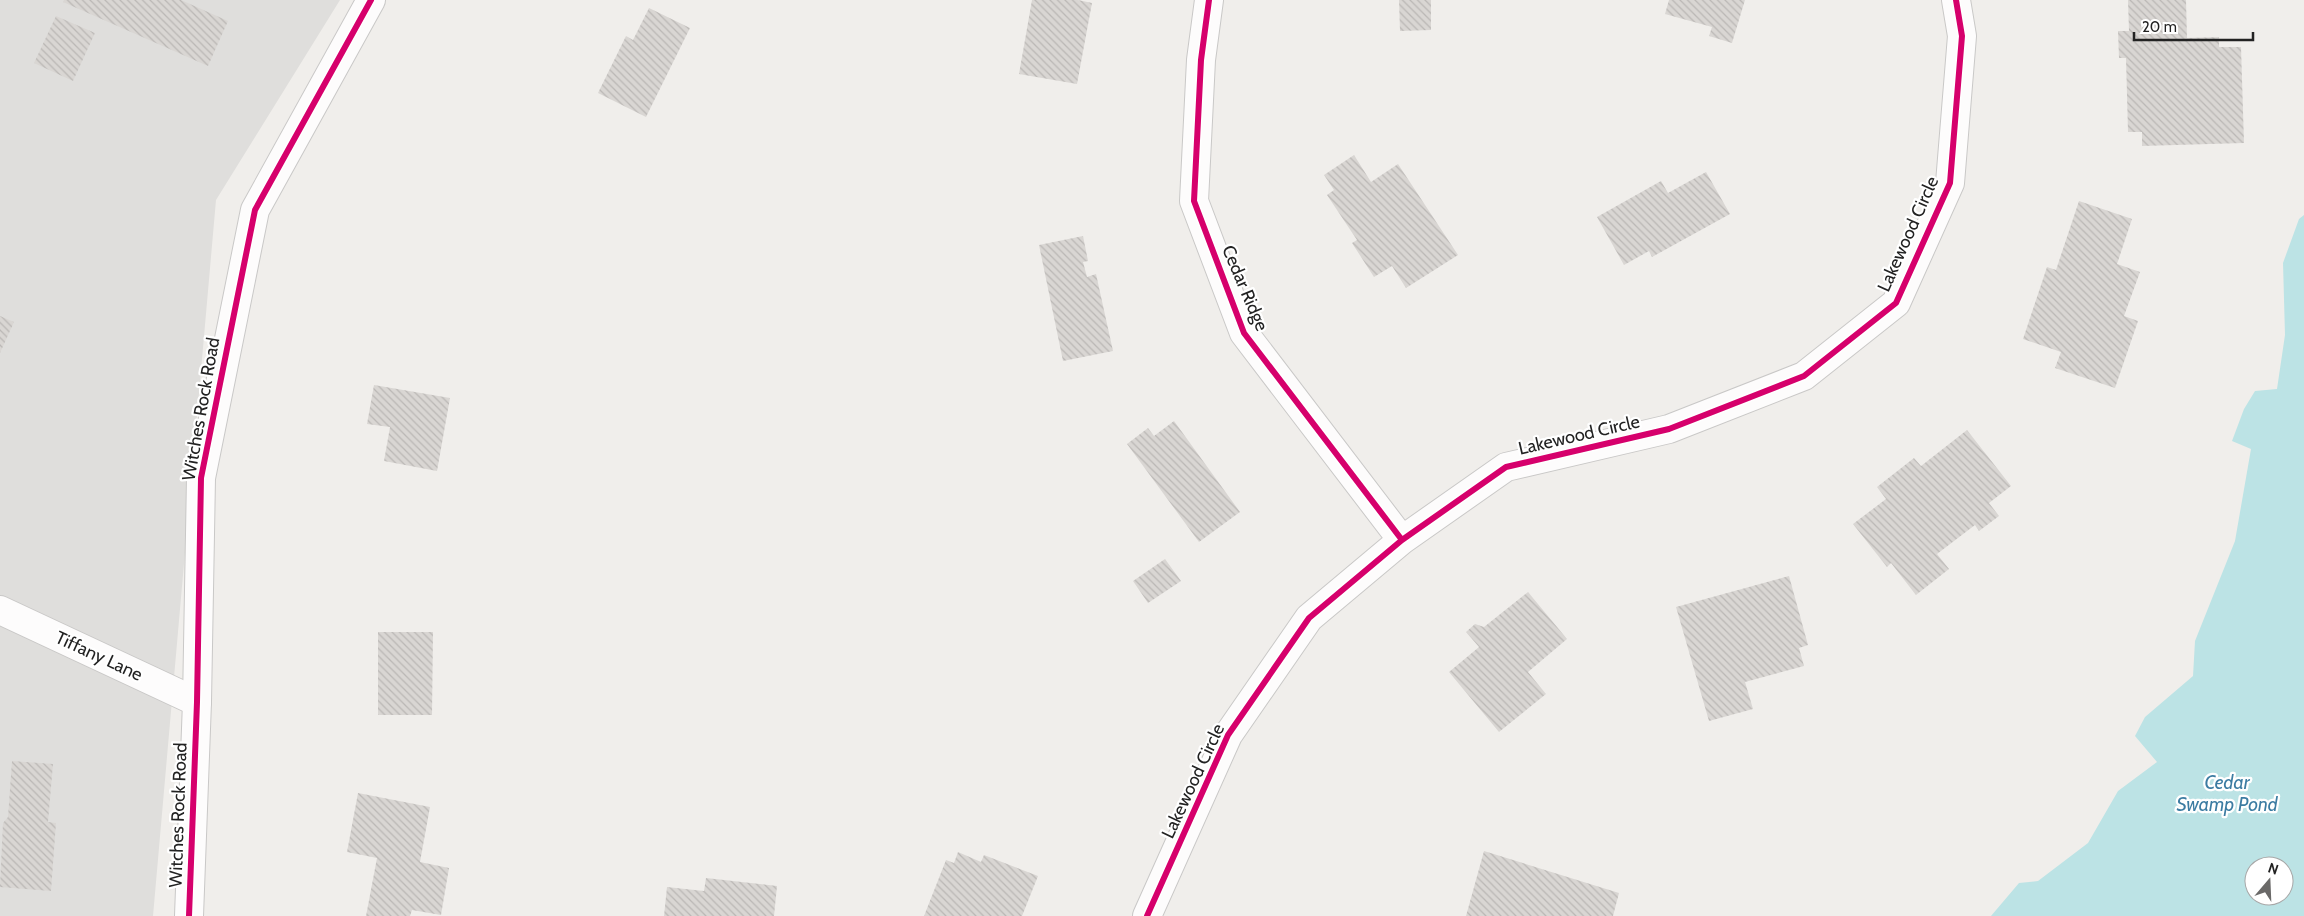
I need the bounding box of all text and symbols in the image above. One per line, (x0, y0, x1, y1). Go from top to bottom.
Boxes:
scale bar (2134, 10, 2253, 42)
text: 20 m (2142, 18, 2177, 36)
street label: Lakewood Circle (1873, 173, 1943, 295)
street label: Cedar Ridge (1217, 242, 1273, 334)
street label: Witches Rock Road (178, 336, 224, 482)
street label: Lakewood Circle (1516, 410, 1642, 460)
street label: Tiffany Lane (52, 626, 146, 686)
street label: Lakewood Circle (1157, 720, 1229, 842)
street label: Witches Rock Road (164, 742, 192, 888)
water label: Cedar Swamp Pond (2176, 771, 2279, 816)
north arrow (2244, 856, 2294, 906)
text: N (2266, 859, 2281, 879)

